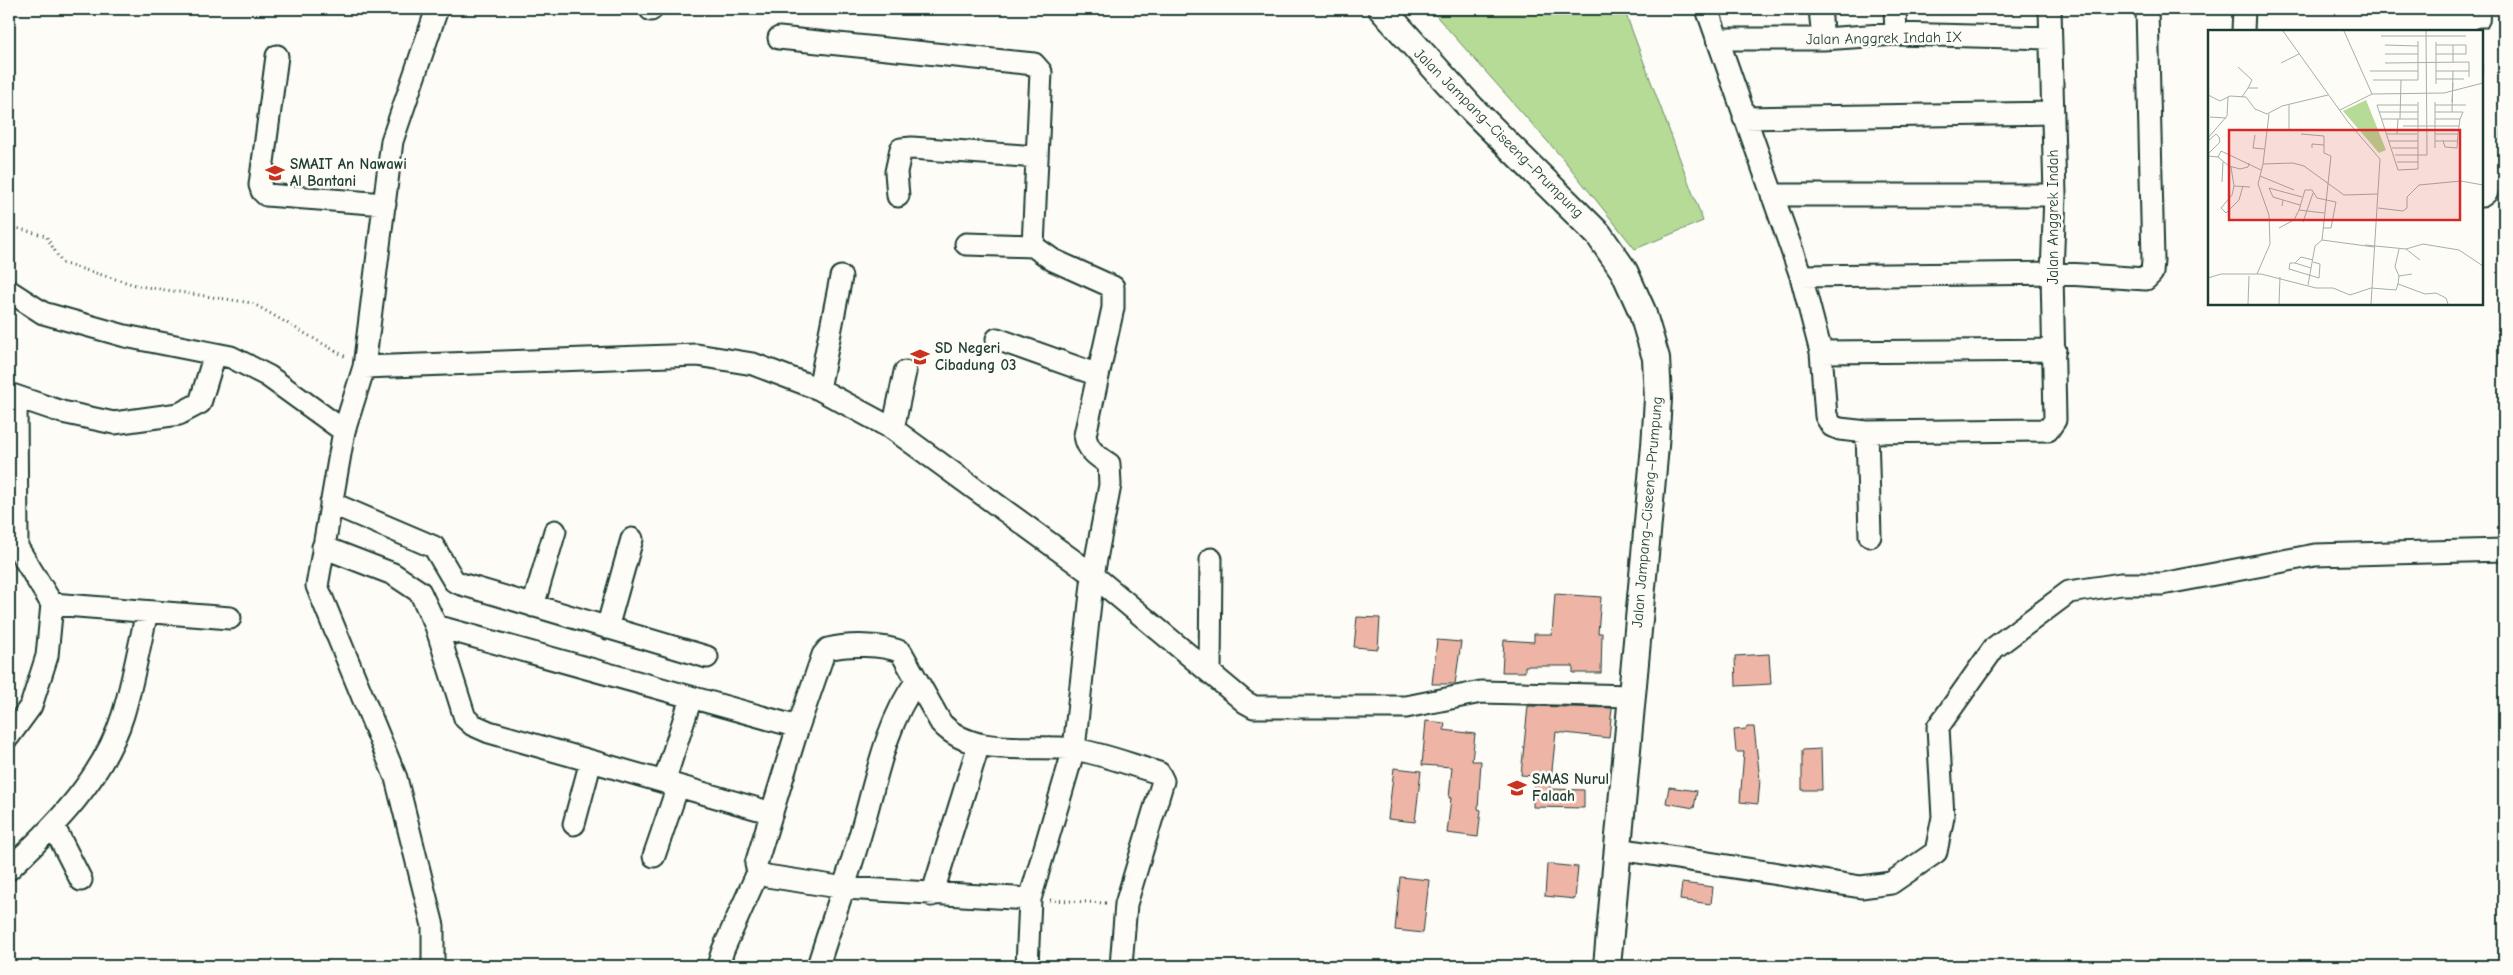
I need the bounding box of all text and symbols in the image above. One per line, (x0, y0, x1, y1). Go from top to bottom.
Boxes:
street label: Jalan Anggrek Indah IX (1806, 28, 1962, 48)
inset map (2208, 30, 2483, 305)
street label: Jalan Jampang–Ciseeng–Prumpung (1411, 45, 1587, 221)
street label: Jalan Anggrek Indah (2044, 149, 2062, 285)
place label: SMAIT An Nawawi Al Bantani (290, 155, 407, 190)
school or university icon: SMAIT An Nawawi Al Bantani (264, 162, 286, 184)
place label: SD Negeri Cibadung 03 (935, 339, 1016, 374)
school or university icon: SD Negeri Cibadung 03 (909, 346, 931, 368)
street label: Jalan Jampang–Ciseeng–Prumpung (1628, 396, 1666, 628)
place label: SMAS Nurul Falaah (1532, 770, 1609, 805)
school or university icon: SMAS Nurul Falaah (1506, 777, 1528, 799)

